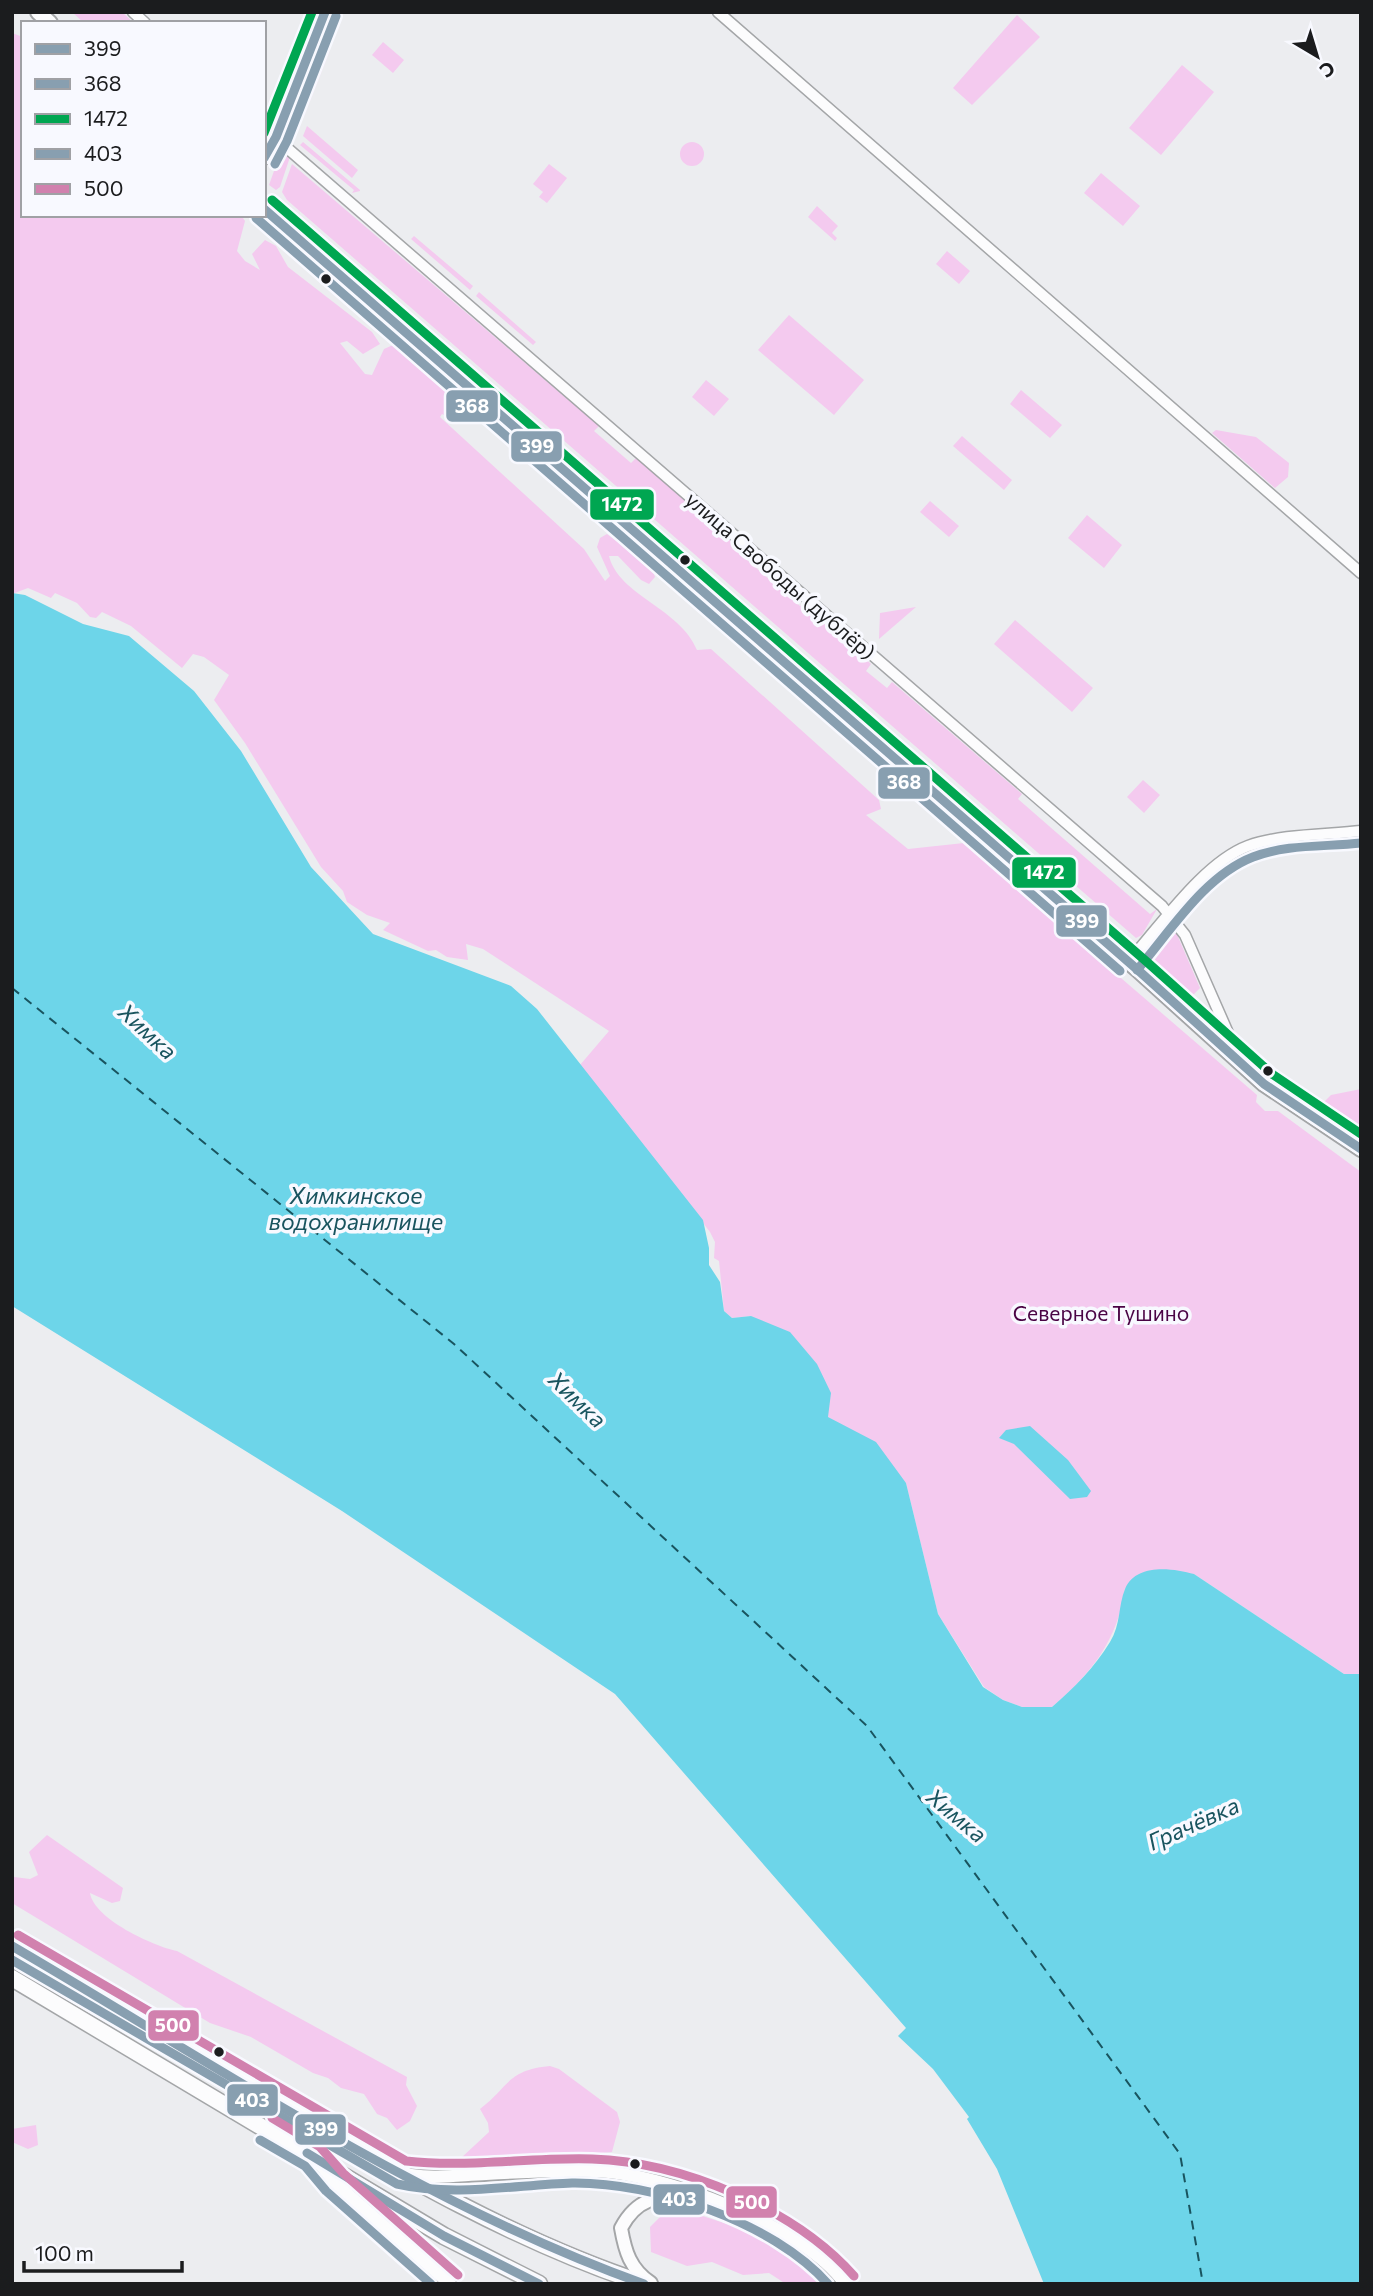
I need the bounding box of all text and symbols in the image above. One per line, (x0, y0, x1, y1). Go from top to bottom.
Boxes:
legend (21, 21, 266, 217)
north arrow (1282, 21, 1352, 91)
text: 399 (84, 35, 121, 60)
text: С (1316, 57, 1340, 83)
text: 368 (84, 70, 121, 95)
text: 1472 (84, 105, 128, 130)
text: 403 (84, 140, 122, 165)
text: 500 (84, 175, 123, 200)
unlabelled marker (319, 272, 333, 286)
line badge: 368 (445, 389, 499, 423)
text: 368 (455, 394, 489, 417)
line badge: 399 (510, 430, 563, 463)
text: 399 (520, 434, 554, 457)
street label: улица Свободы (дублёр) (681, 486, 881, 664)
line badge: 1472 (589, 488, 655, 521)
text: 1472 (601, 492, 643, 515)
unlabelled marker (678, 553, 692, 567)
line badge: 368 (877, 766, 931, 800)
text: 368 (887, 770, 921, 793)
line badge: 1472 (1011, 856, 1077, 889)
text: 1472 (1023, 860, 1065, 883)
line badge: 399 (1055, 904, 1108, 938)
text: 399 (1065, 909, 1099, 932)
water label: Химка (112, 996, 183, 1065)
unlabelled marker (1261, 1064, 1275, 1078)
water label: Химкинское водохранилище (269, 1181, 443, 1235)
park label: Северное Тушино (1013, 1300, 1189, 1325)
water label: Химка (543, 1364, 613, 1433)
water label: Химка (921, 1781, 993, 1848)
water label: Грачёвка (1143, 1790, 1243, 1856)
line badge: 500 (147, 2009, 200, 2042)
text: 500 (155, 2013, 191, 2036)
unlabelled marker (212, 2045, 226, 2059)
line badge: 403 (226, 2083, 279, 2117)
text: 403 (234, 2088, 270, 2111)
line badge: 399 (294, 2113, 347, 2146)
text: 399 (304, 2117, 338, 2140)
unlabelled marker (628, 2157, 642, 2171)
line badge: 403 (652, 2183, 706, 2216)
line badge: 500 (725, 2185, 778, 2219)
text: 403 (661, 2187, 697, 2210)
text: 500 (734, 2190, 770, 2213)
scale bar (24, 2230, 182, 2274)
text: 100 m (35, 2240, 94, 2265)

